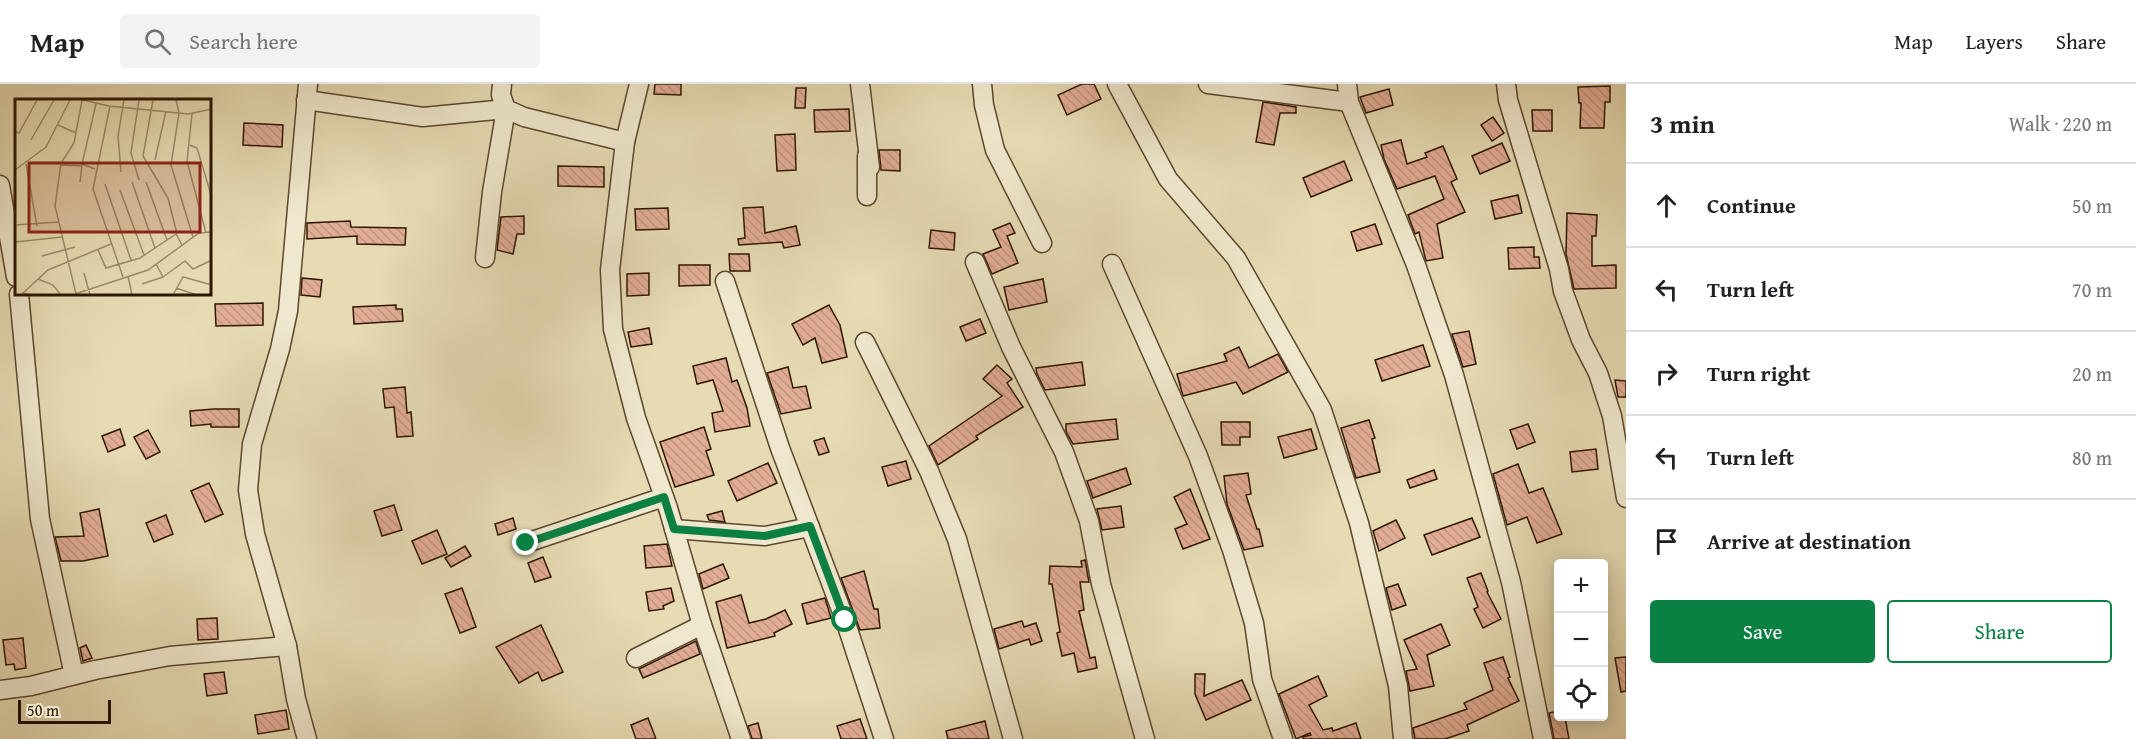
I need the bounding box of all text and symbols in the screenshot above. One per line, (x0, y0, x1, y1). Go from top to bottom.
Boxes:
search box (120, 14, 540, 68)
text: Map (30, 21, 84, 62)
icon: search (141, 25, 174, 58)
text: Search here (189, 25, 298, 57)
text: Map (1894, 26, 1933, 57)
text: Layers (1966, 26, 2023, 57)
text: Share (2056, 26, 2106, 57)
inset map (15, 99, 212, 296)
text: 3 min (1650, 104, 1715, 143)
text: Walk · 220 m (2009, 109, 2112, 138)
icon: ahead (1650, 189, 1683, 222)
text: Continue (1707, 189, 1796, 221)
text: 50 m (2072, 191, 2112, 220)
icon: left (1650, 273, 1683, 306)
text: Turn left (1707, 273, 1794, 305)
text: 70 m (2072, 275, 2112, 304)
icon: right (1650, 357, 1683, 390)
text: Turn right (1707, 357, 1810, 389)
text: 20 m (2072, 359, 2112, 388)
icon: left (1650, 441, 1683, 474)
text: Turn left (1707, 441, 1794, 473)
text: 80 m (2072, 443, 2112, 472)
icon: arrive (1650, 525, 1683, 558)
text: Arrive at destination (1707, 525, 1911, 557)
route end (512, 529, 538, 555)
map controls (1554, 559, 1608, 721)
button: + (1554, 559, 1608, 613)
button: Save (1650, 600, 1875, 663)
button: Share (1887, 600, 2112, 663)
route start (831, 606, 857, 632)
button: − (1554, 613, 1608, 667)
button: locate (1554, 667, 1608, 721)
scale bar (18, 697, 111, 724)
text: 50 m (27, 698, 59, 722)

